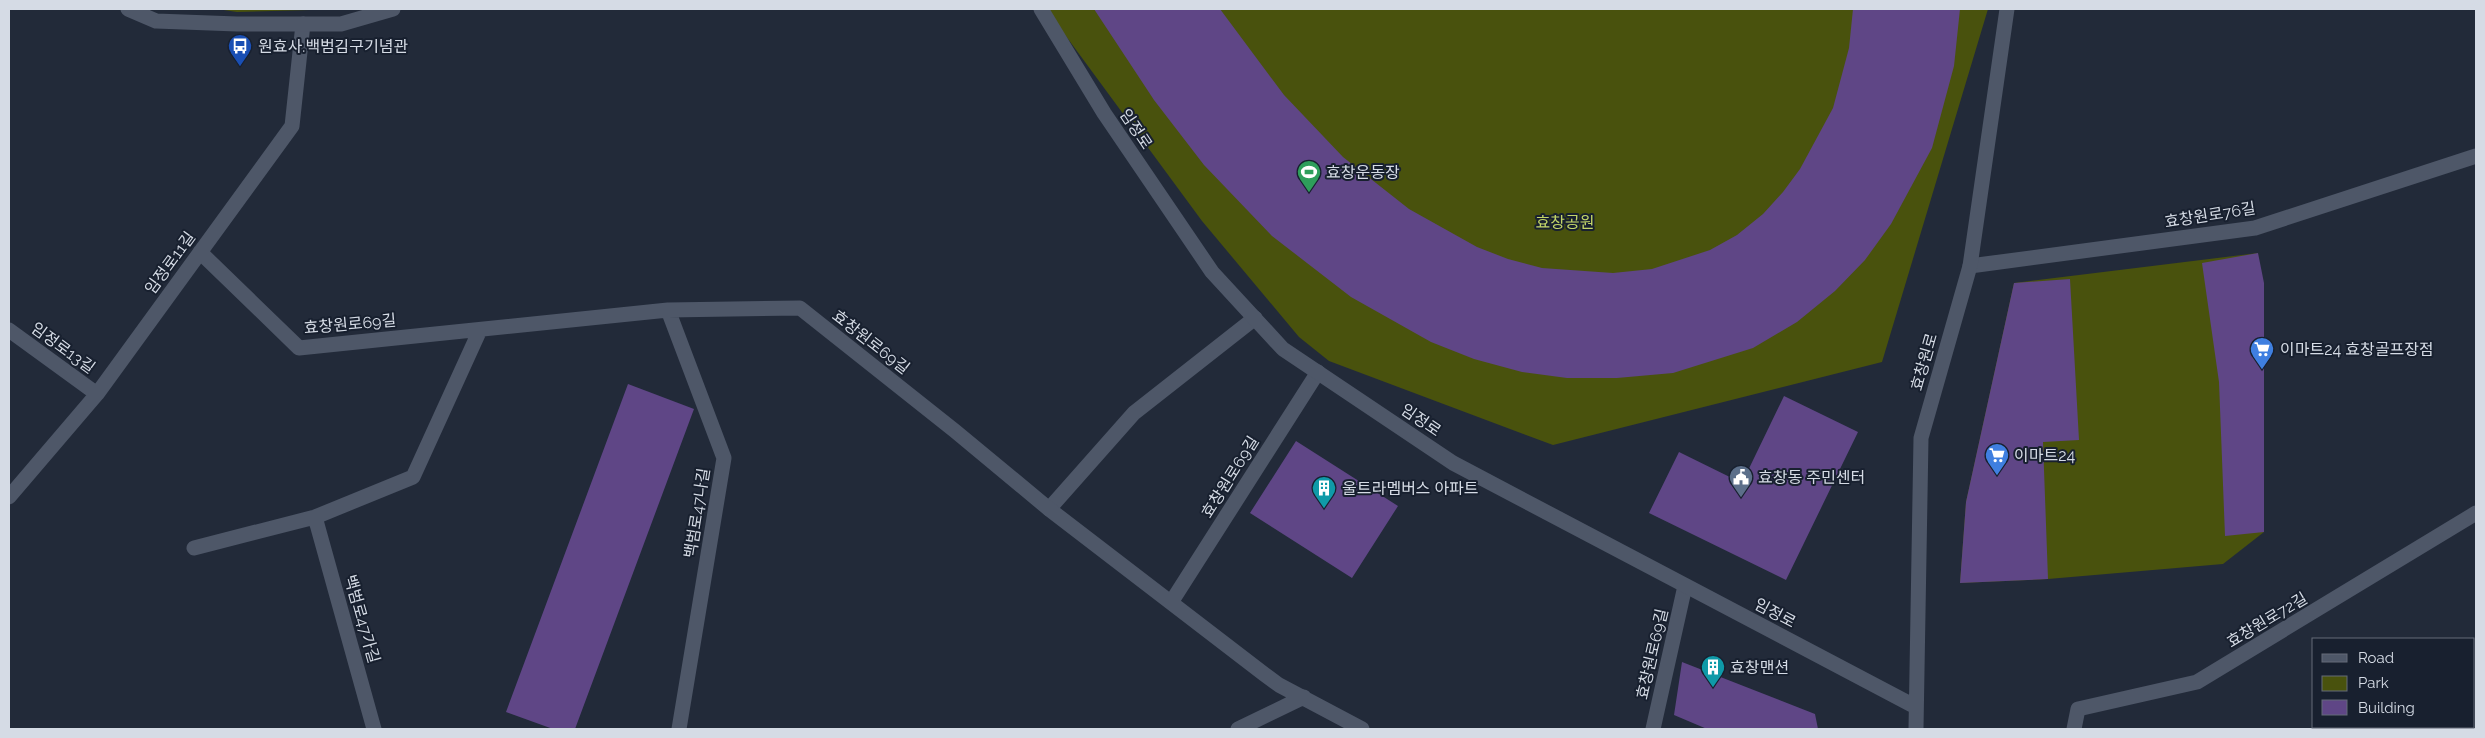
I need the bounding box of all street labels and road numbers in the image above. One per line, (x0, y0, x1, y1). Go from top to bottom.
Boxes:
street label: 임정로 (1116, 105, 1156, 153)
street label: 효창원로76길 (2163, 198, 2257, 232)
street label: 임정로11길 (141, 228, 199, 298)
street label: 효창원로69길 (829, 306, 913, 378)
street label: 효창원로69길 (303, 310, 397, 338)
street label: 임정로13길 (27, 318, 99, 378)
street label: 효창원로 (1907, 331, 1941, 393)
street label: 임정로 (1397, 400, 1445, 440)
street label: 효창원로69길 (1197, 433, 1263, 521)
street label: 백범로47나길 (681, 467, 713, 559)
street label: 백범로47가길 (340, 573, 384, 665)
street label: 효창원로72길 (2223, 589, 2311, 651)
street label: 임정로 (1751, 594, 1799, 632)
street label: 효창원로69길 (1632, 607, 1672, 701)

